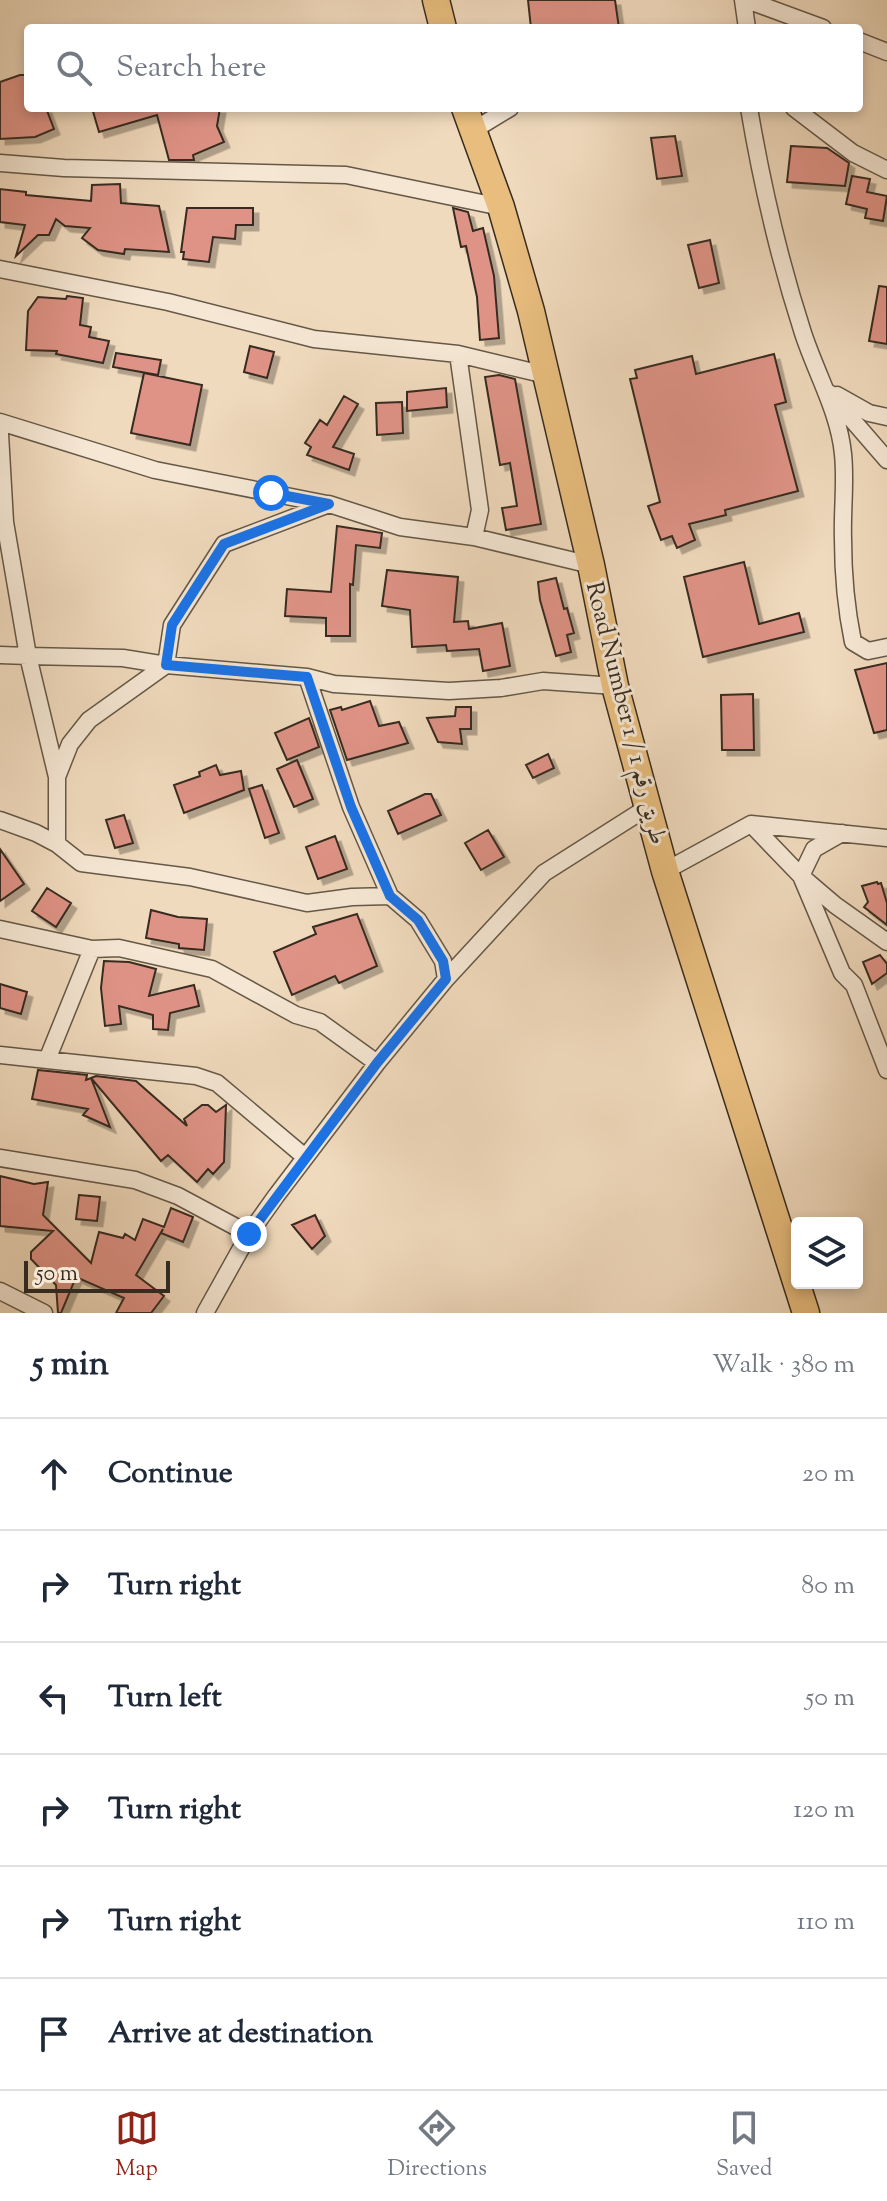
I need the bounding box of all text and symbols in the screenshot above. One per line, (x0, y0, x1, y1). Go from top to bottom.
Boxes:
search box (24, 24, 863, 112)
icon: search (52, 46, 96, 90)
text: Search here (116, 47, 266, 90)
route start (253, 475, 289, 511)
street label: Road Number 1 / طريق رقم 1 (573, 578, 674, 849)
route end (231, 1216, 267, 1252)
map controls (791, 1217, 863, 1289)
button: layers (791, 1217, 863, 1289)
scale bar (24, 1257, 170, 1293)
text: 50 m (36, 1259, 78, 1291)
text: 5 min (32, 1341, 109, 1390)
text: Walk · 380 m (712, 1347, 855, 1384)
icon: ahead (32, 1452, 76, 1496)
text: Continue (108, 1453, 233, 1496)
text: 20 m (802, 1456, 855, 1493)
icon: right (32, 1564, 76, 1608)
text: Turn right (108, 1565, 241, 1608)
text: 80 m (801, 1568, 855, 1605)
icon: left (32, 1676, 76, 1720)
text: Turn left (108, 1677, 222, 1720)
text: 50 m (805, 1680, 855, 1717)
icon: right (32, 1788, 76, 1832)
text: Turn right (108, 1789, 241, 1832)
text: 120 m (793, 1792, 855, 1829)
icon: right (32, 1900, 76, 1944)
text: Turn right (108, 1901, 241, 1944)
text: 110 m (797, 1904, 855, 1941)
icon: arrive (32, 2012, 76, 2056)
text: Arrive at destination (108, 2013, 373, 2056)
tab: Map (115, 2106, 159, 2186)
tab: Directions (388, 2106, 487, 2186)
tab: Saved (716, 2106, 772, 2186)

